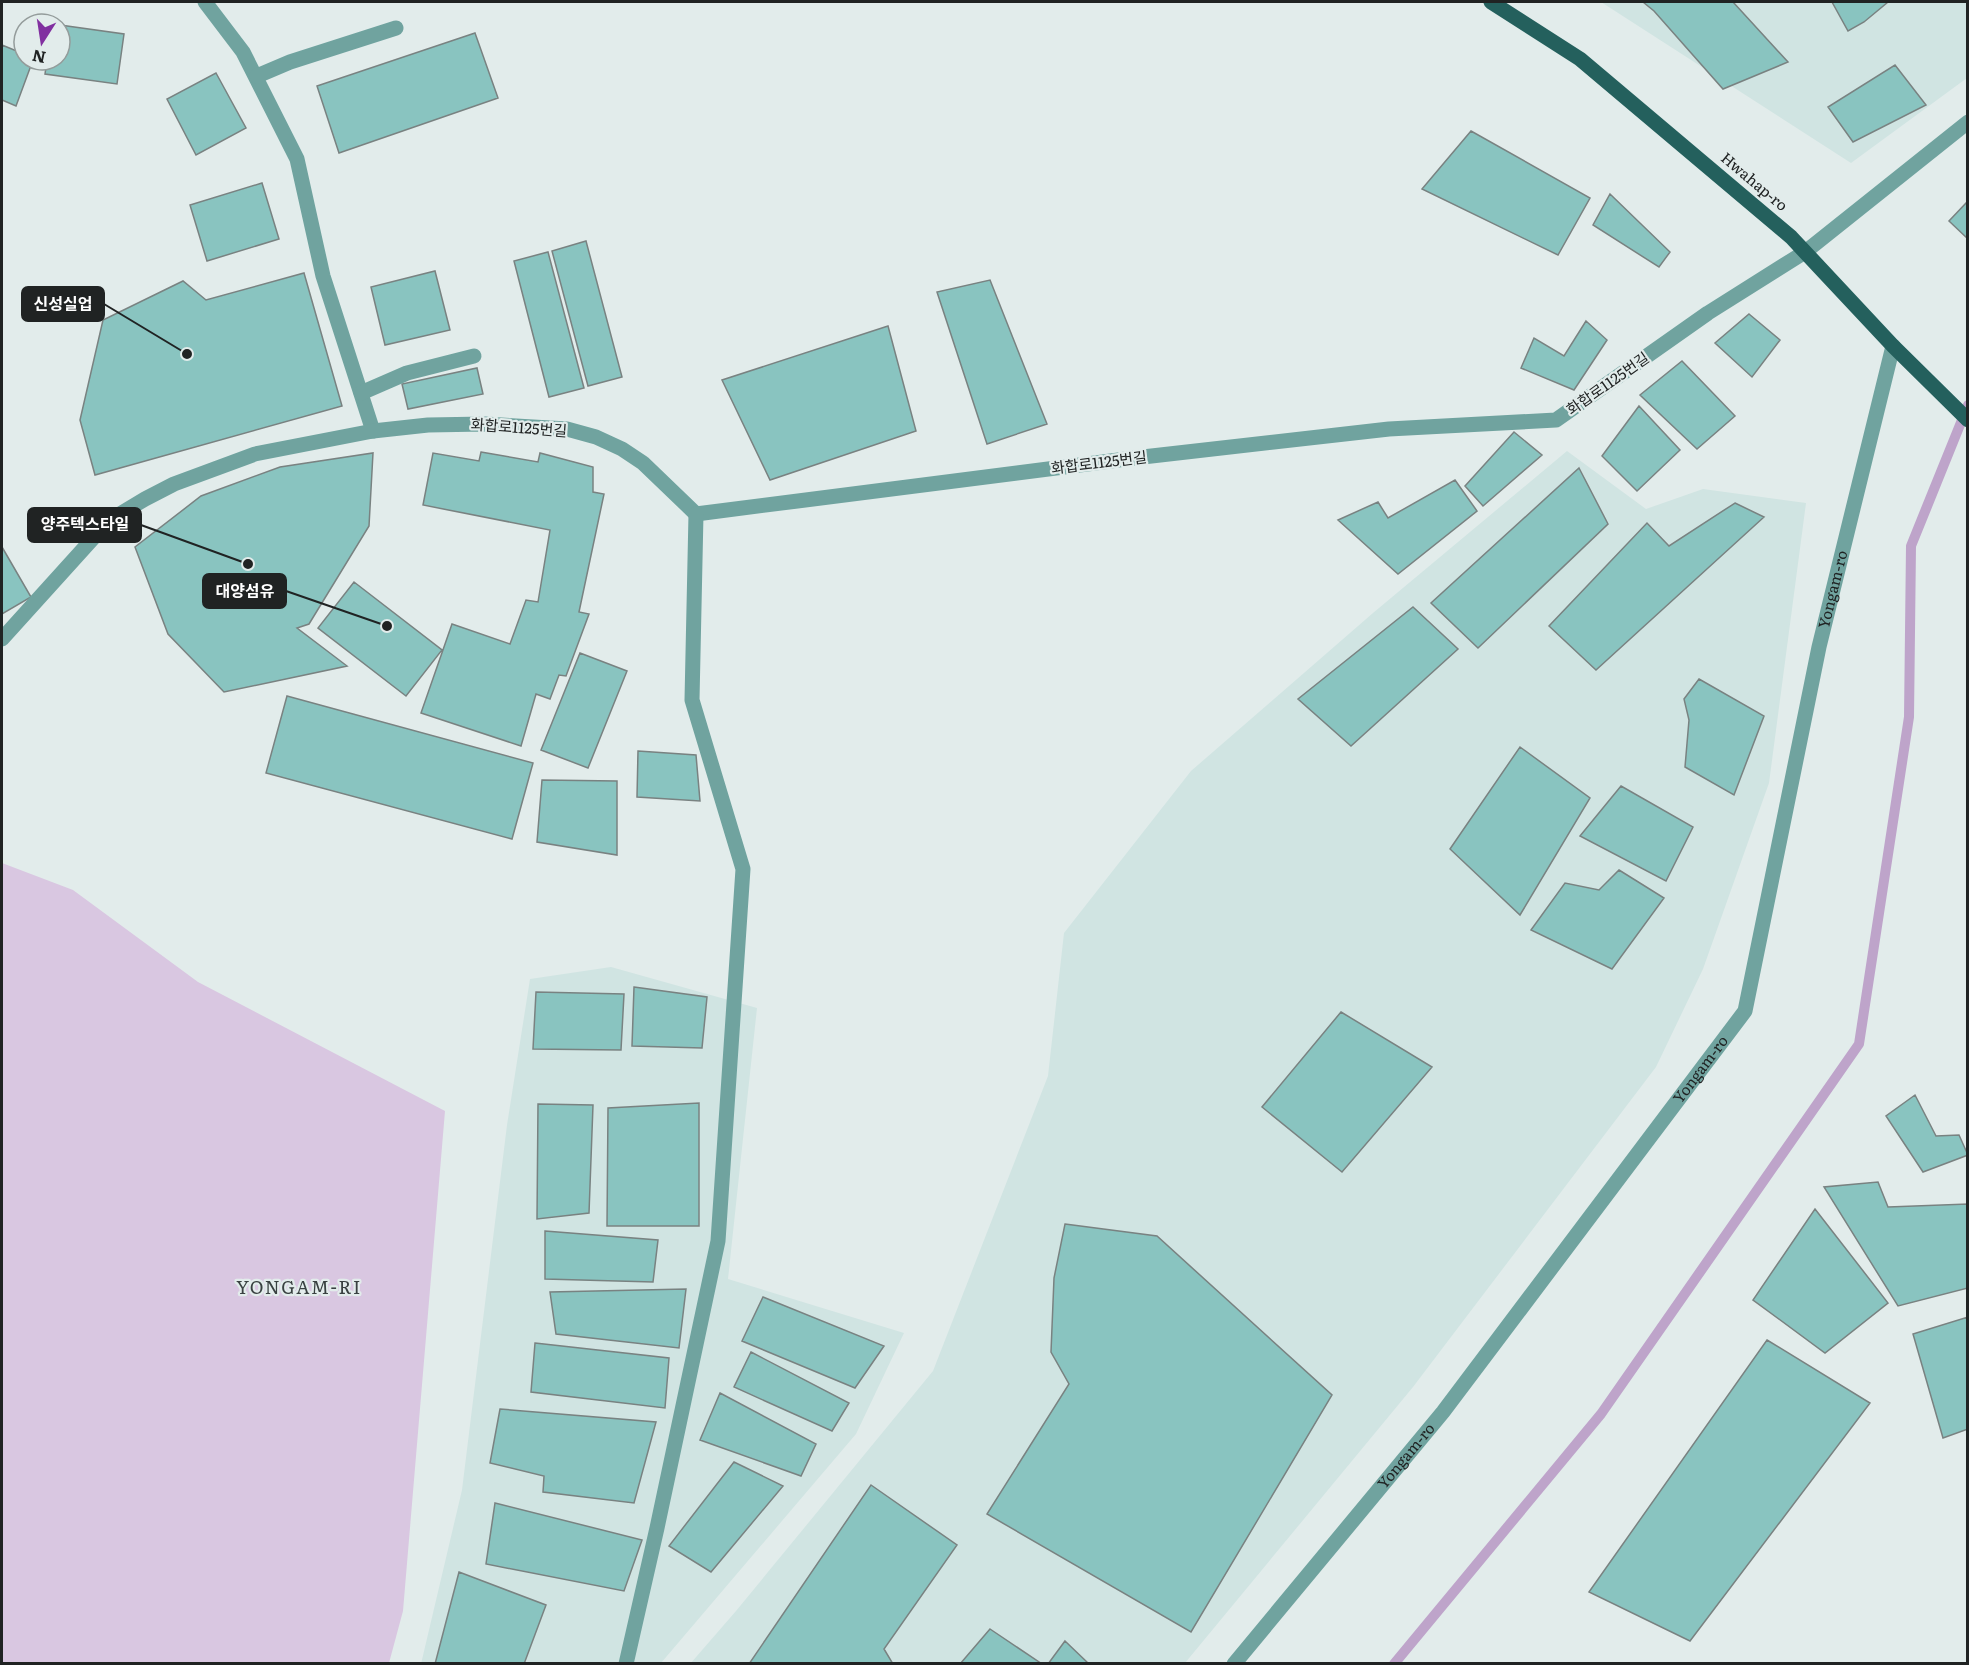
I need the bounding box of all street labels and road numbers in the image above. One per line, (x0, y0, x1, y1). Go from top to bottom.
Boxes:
street label: Hwahap-ro (1716, 146, 1794, 216)
street label: 화합로1125번길 (1561, 346, 1653, 420)
street label: 화합로1125번길 (470, 412, 568, 441)
street label: 화합로1125번길 (1050, 444, 1148, 479)
street label: Yongam-ro (1811, 548, 1852, 631)
street label: Yongam-ro (1666, 1030, 1733, 1107)
street label: Yongam-ro (1371, 1417, 1440, 1493)

